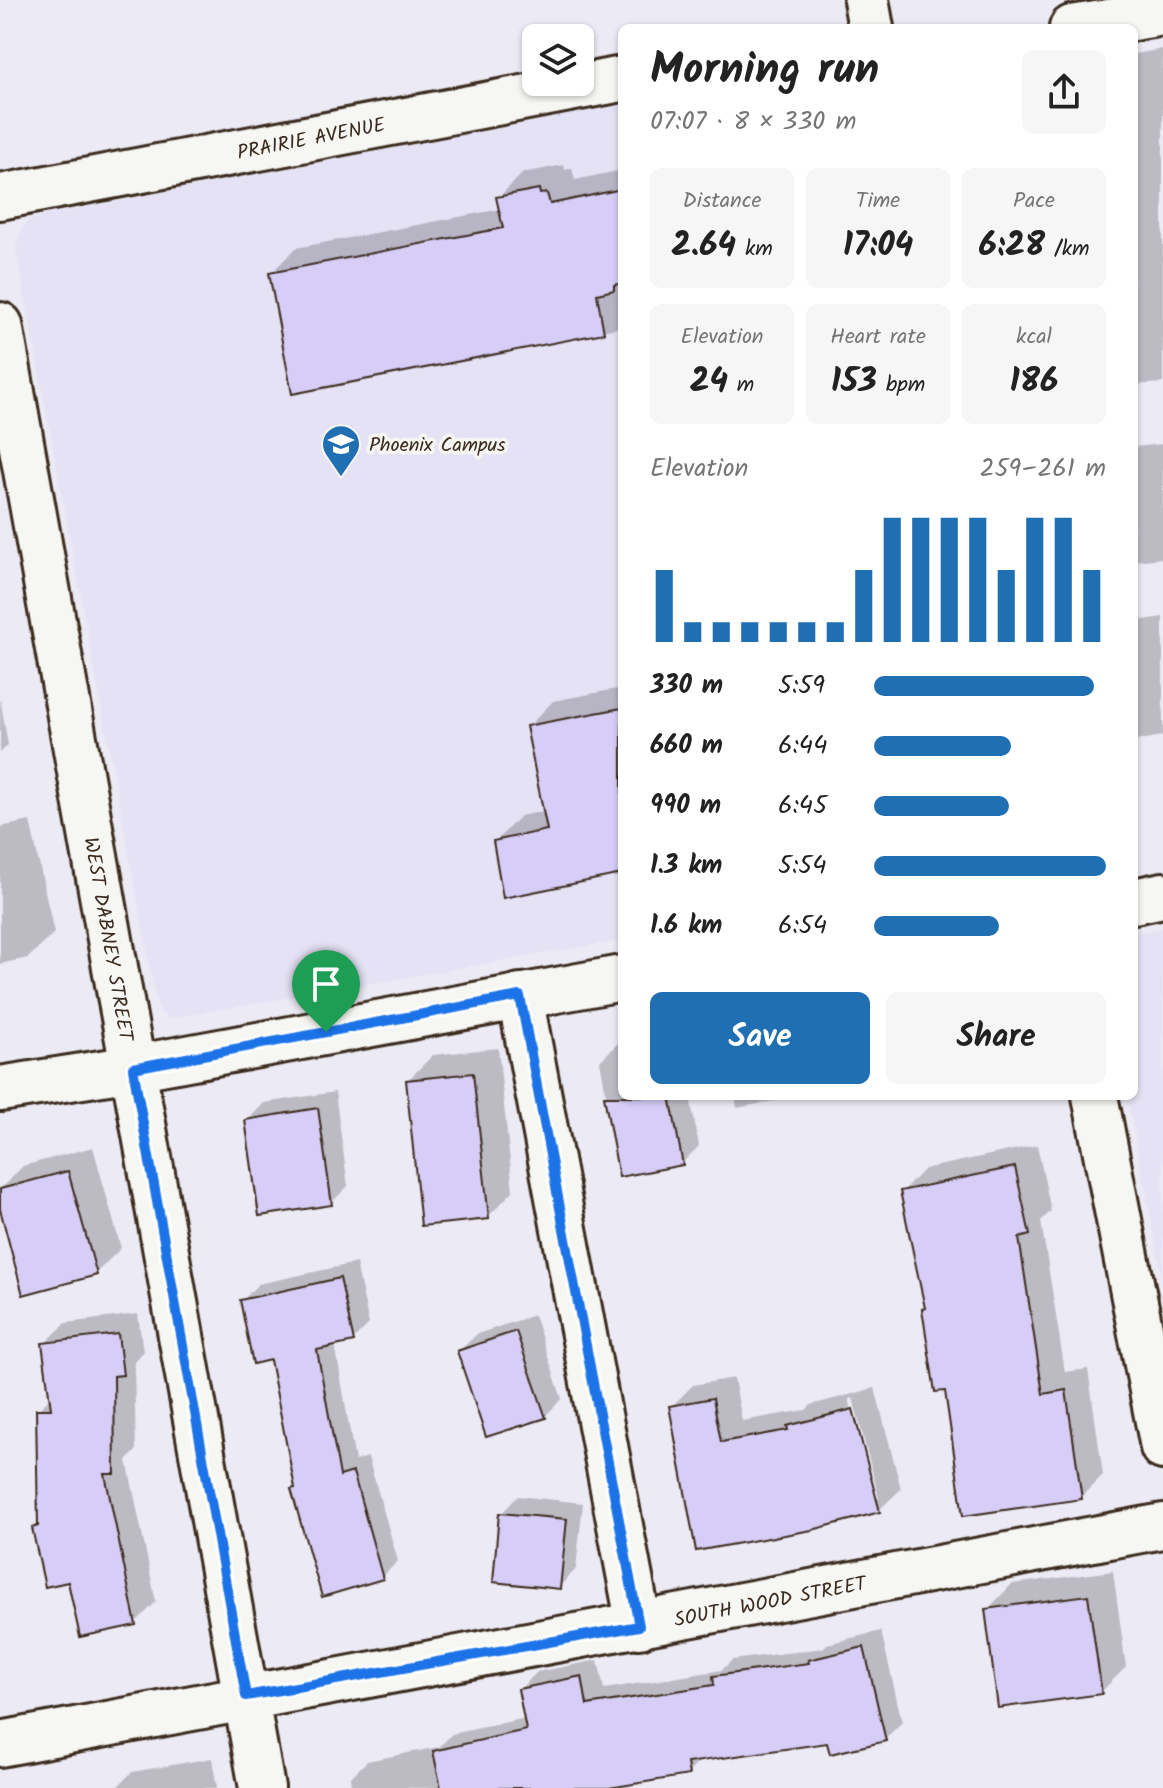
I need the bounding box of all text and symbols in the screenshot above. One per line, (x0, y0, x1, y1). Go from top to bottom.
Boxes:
map controls (522, 24, 594, 96)
button: layers (522, 24, 594, 96)
text: Morning run (650, 36, 879, 106)
button: share (1022, 50, 1106, 134)
text: 07:07 · 8 × 330 m (650, 101, 856, 143)
street label: PRAIRIE AVENUE (235, 110, 389, 170)
text: Distance (682, 184, 762, 219)
text: Time (856, 184, 900, 219)
text: Pace (1013, 184, 1055, 219)
text: 2.64 (671, 219, 736, 273)
text: 17:04 (843, 219, 913, 273)
text: 6:28 (978, 219, 1045, 273)
text: km (736, 232, 773, 267)
text: /km (1045, 232, 1090, 267)
text: Elevation (680, 320, 764, 355)
text: Heart rate (830, 320, 926, 355)
text: kcal (1016, 320, 1052, 355)
text: 24 (690, 355, 728, 409)
text: 153 (831, 355, 877, 409)
text: 186 (1010, 355, 1058, 409)
text: m (728, 368, 754, 403)
text: bpm (877, 368, 925, 403)
school or university icon: Phoenix Campus (320, 423, 362, 478)
place label: Phoenix Campus (369, 430, 506, 462)
text: Elevation (650, 448, 748, 490)
text: 259–261 m (980, 448, 1106, 490)
text: 330 m (650, 665, 723, 707)
text: 5:59 (778, 665, 825, 707)
text: 660 m (650, 725, 723, 767)
text: 6:44 (778, 725, 828, 767)
text: 990 m (650, 785, 721, 827)
text: 6:45 (778, 785, 827, 827)
street label: WEST DABNEY STREET (73, 835, 141, 1046)
text: 1.3 km (650, 845, 722, 887)
text: 5:54 (778, 845, 827, 887)
text: 1.6 km (650, 905, 722, 947)
text: 6:54 (778, 905, 827, 947)
pin (292, 950, 360, 1032)
icon: arrive (304, 962, 348, 1006)
button: Save (650, 992, 870, 1084)
button: Share (886, 992, 1106, 1084)
street label: SOUTH WOOD STREET (672, 1568, 871, 1637)

